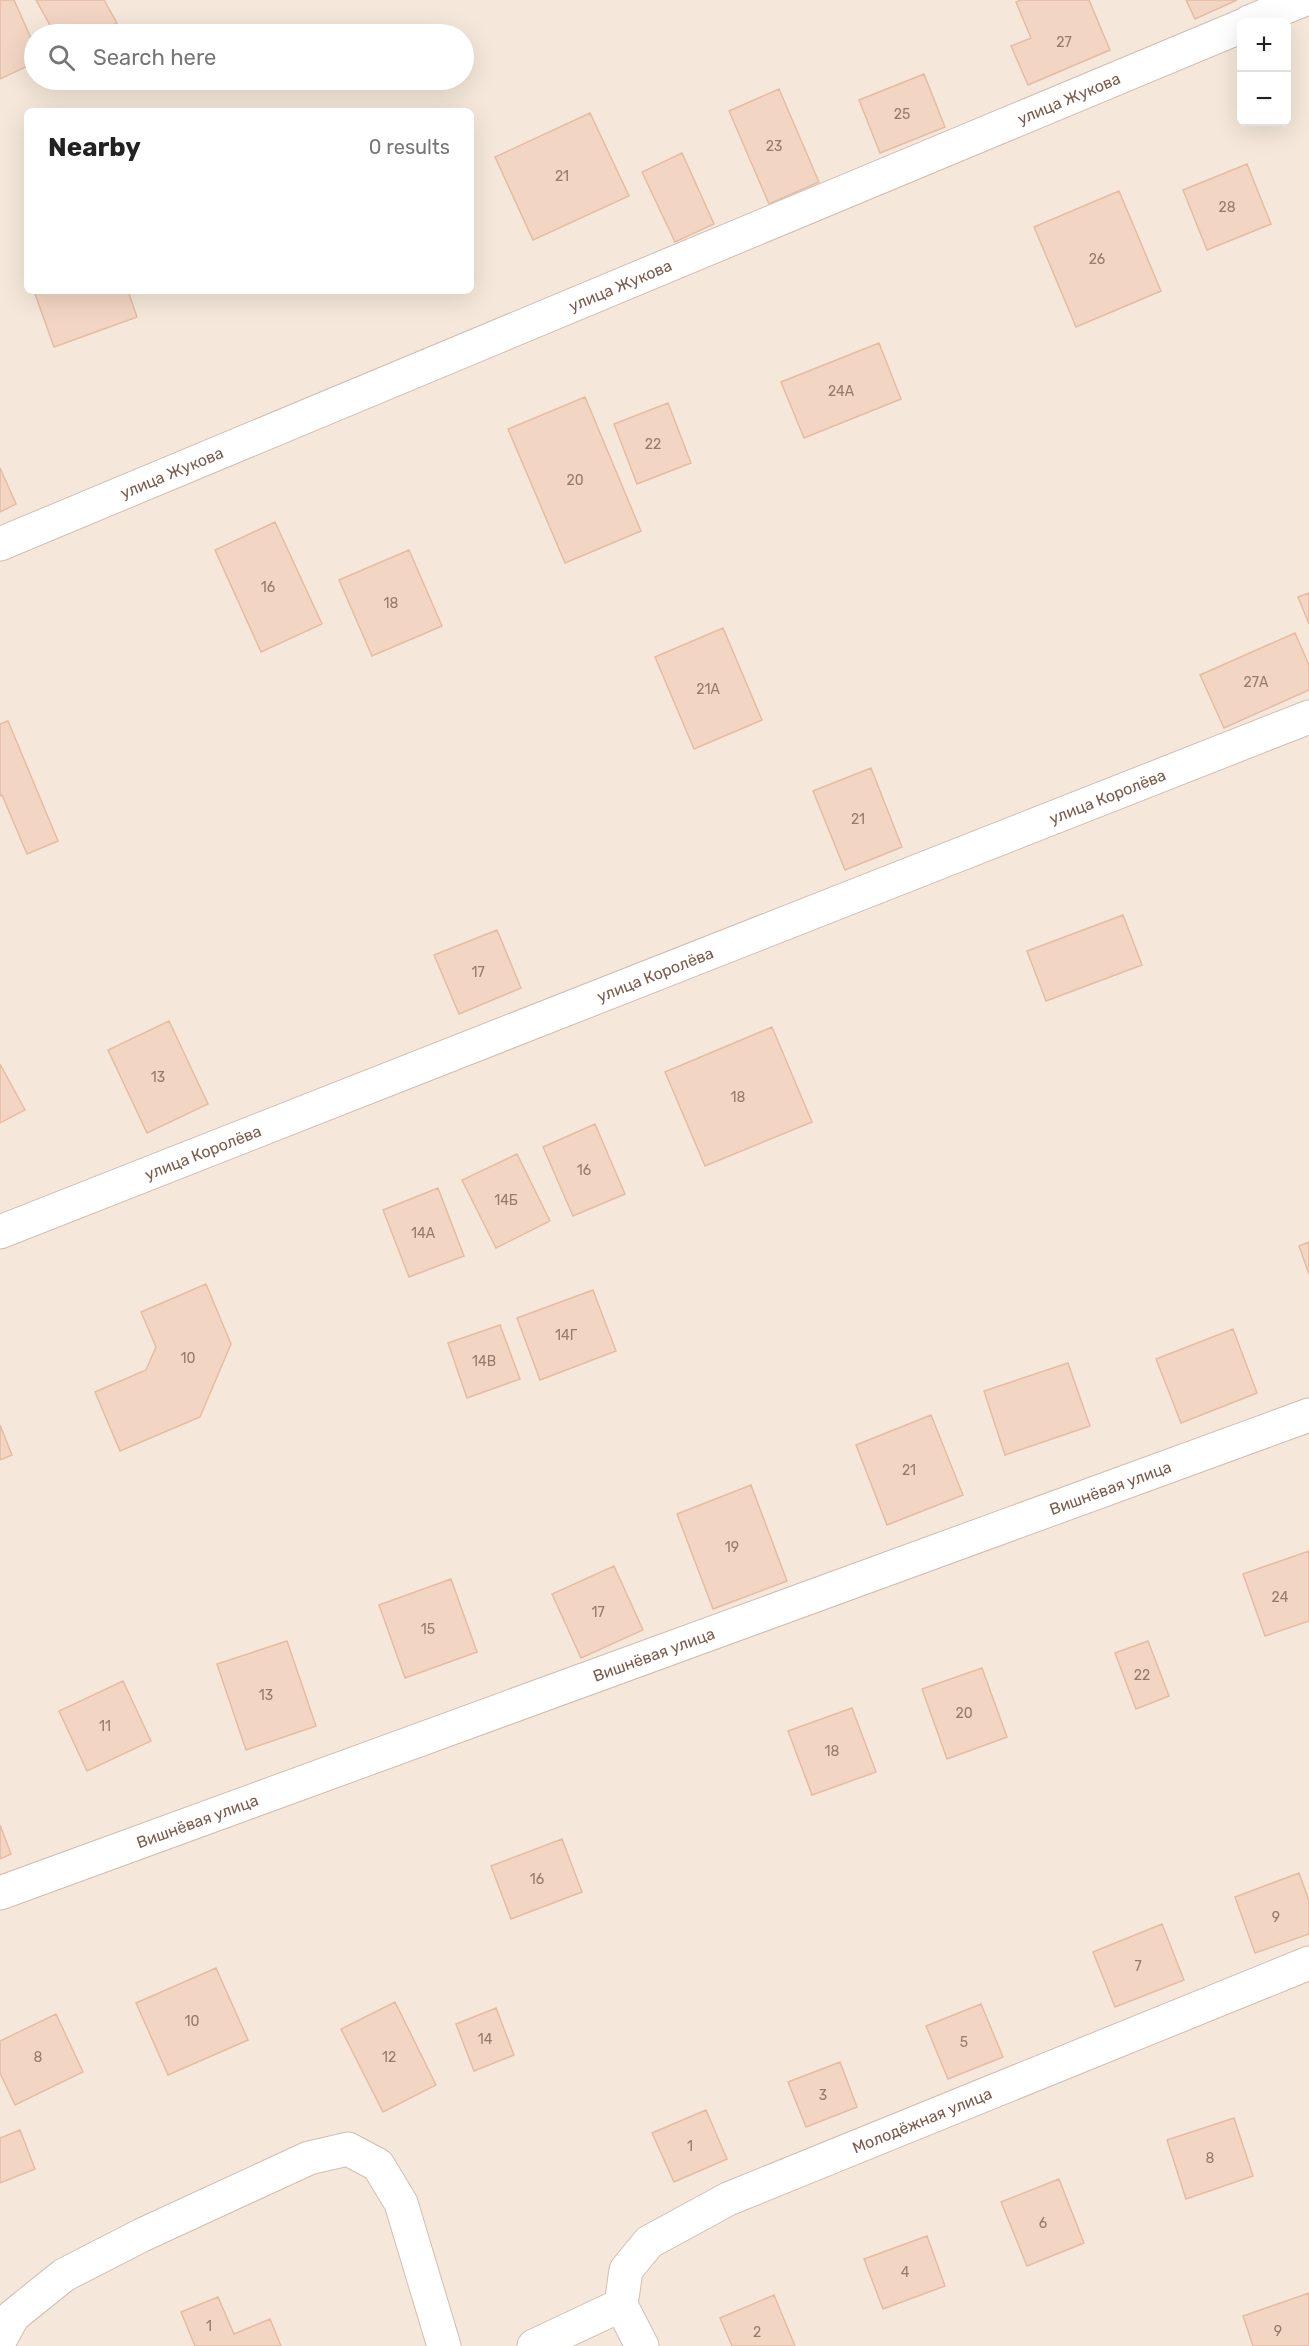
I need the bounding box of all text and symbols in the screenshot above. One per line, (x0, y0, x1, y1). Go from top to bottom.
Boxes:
map controls (1237, 18, 1291, 126)
button: + (1237, 18, 1291, 72)
search box (24, 24, 474, 90)
house number: 27 (1056, 34, 1072, 51)
icon: search (45, 41, 78, 74)
text: Search here (93, 44, 216, 71)
street label: улица Жукова (1014, 68, 1123, 128)
button: − (1237, 72, 1291, 126)
house number: 25 (894, 106, 910, 123)
text: Nearby (48, 132, 141, 163)
text: 0 results (369, 135, 450, 159)
house number: 23 (766, 138, 782, 155)
house number: 21 (555, 168, 569, 185)
house number: 28 (1218, 199, 1236, 216)
house number: 26 (1089, 251, 1105, 268)
street label: улица Жукова (566, 255, 675, 315)
house number: 24А (828, 383, 855, 400)
house number: 22 (645, 436, 661, 453)
street label: улица Жукова (117, 442, 226, 502)
house number: 20 (566, 472, 584, 489)
house number: 16 (261, 579, 275, 596)
house number: 18 (384, 595, 399, 612)
house number: 27А (1244, 674, 1269, 691)
house number: 21А (696, 681, 720, 698)
street label: улица Королёва (1046, 765, 1168, 828)
house number: 21 (851, 811, 865, 828)
street label: улица Королёва (594, 943, 716, 1006)
house number: 17 (471, 964, 485, 981)
house number: 13 (151, 1069, 165, 1086)
house number: 18 (731, 1089, 746, 1106)
street label: улица Королёва (142, 1121, 264, 1184)
house number: 16 (577, 1162, 591, 1179)
house number: 14Б (494, 1192, 518, 1209)
house number: 14А (411, 1225, 436, 1242)
house number: 14Г (555, 1327, 578, 1344)
house number: 10 (181, 1350, 196, 1367)
house number: 14В (472, 1353, 496, 1370)
street label: Вишнёвая улица (1047, 1457, 1174, 1518)
house number: 21 (902, 1462, 916, 1479)
house number: 19 (725, 1539, 739, 1556)
house number: 24 (1272, 1589, 1289, 1606)
house number: 17 (591, 1604, 605, 1621)
house number: 15 (421, 1621, 435, 1638)
street label: Вишнёвая улица (590, 1623, 717, 1685)
house number: 22 (1134, 1667, 1150, 1684)
house number: 13 (259, 1687, 273, 1704)
house number: 20 (955, 1705, 973, 1722)
house number: 11 (99, 1718, 111, 1735)
house number: 18 (825, 1743, 840, 1760)
street label: Вишнёвая улица (134, 1790, 261, 1852)
house number: 16 (530, 1871, 544, 1888)
house number: 9 (1272, 1909, 1280, 1926)
house number: 7 (1134, 1958, 1142, 1975)
house number: 10 (185, 2013, 200, 2030)
house number: 14 (478, 2031, 493, 2048)
house number: 5 (960, 2034, 968, 2051)
house number: 8 (34, 2049, 43, 2066)
house number: 12 (382, 2049, 396, 2066)
street label: Молодёжная улица (849, 2083, 995, 2157)
house number: 3 (819, 2087, 827, 2104)
house number: 1 (687, 2138, 693, 2155)
house number: 8 (1206, 2150, 1215, 2167)
house number: 6 (1039, 2215, 1047, 2232)
house number: 4 (901, 2264, 910, 2281)
house number: 1 (206, 2318, 212, 2335)
house number: 9 (1274, 2323, 1282, 2340)
house number: 2 (753, 2324, 761, 2341)

